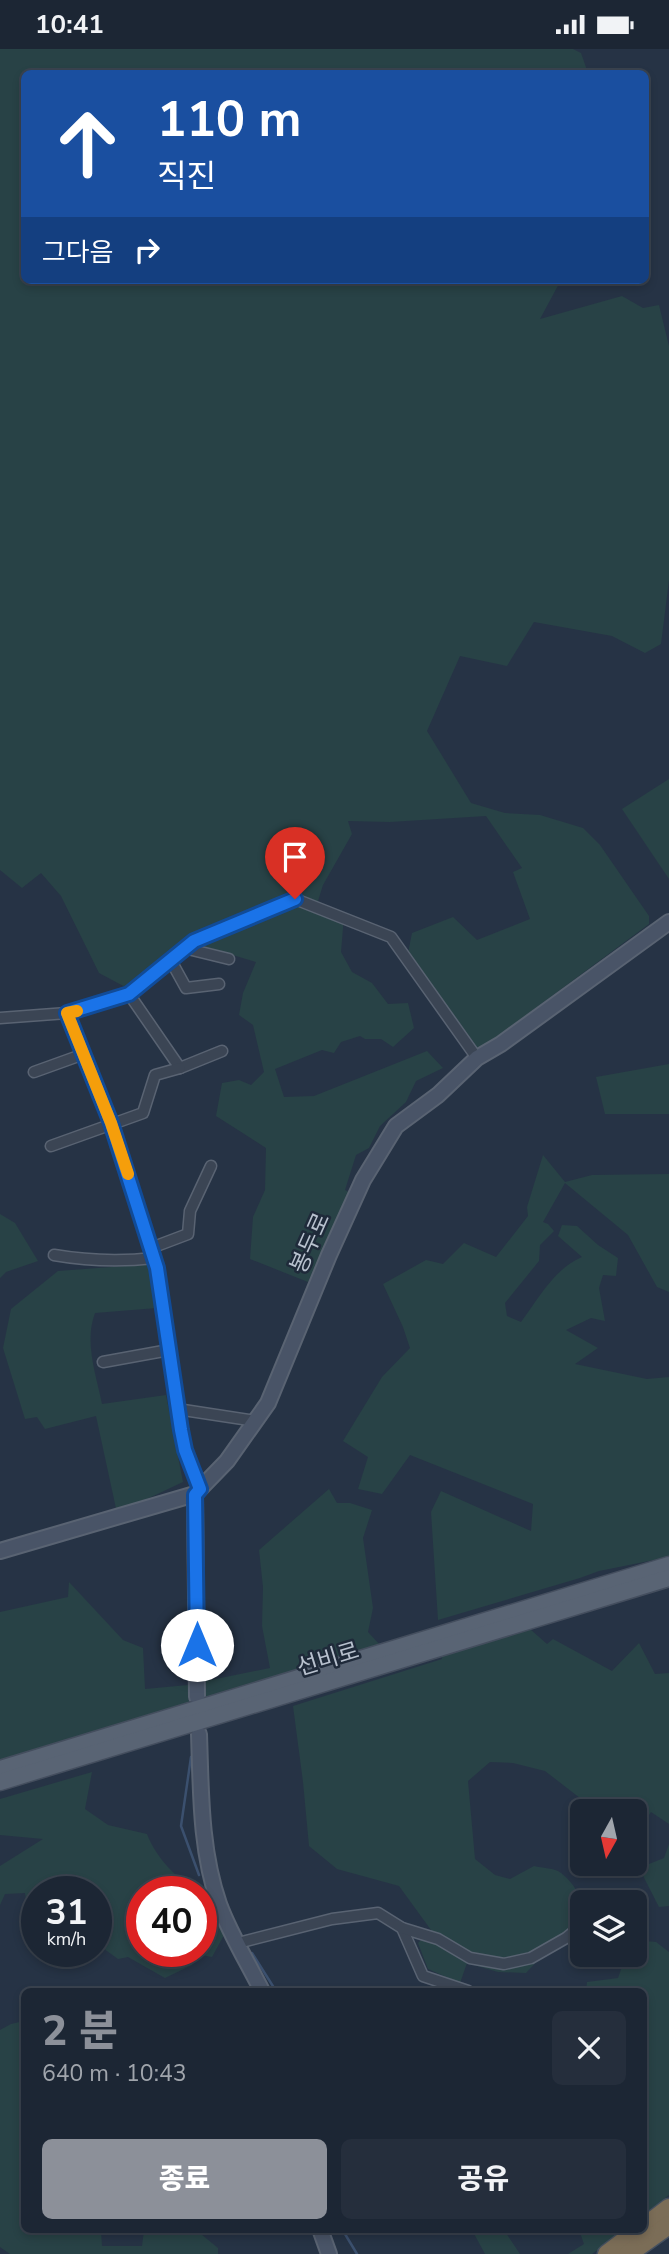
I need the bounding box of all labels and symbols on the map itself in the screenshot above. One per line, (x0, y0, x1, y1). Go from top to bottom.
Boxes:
pin (265, 827, 325, 899)
street label: 봉두로 (283, 1208, 337, 1278)
position arrow (160, 1608, 234, 1682)
street label: 선비로 (293, 1635, 363, 1683)
north arrow (570, 1799, 648, 1876)
speed limit sign: 40 (126, 1876, 217, 1967)

